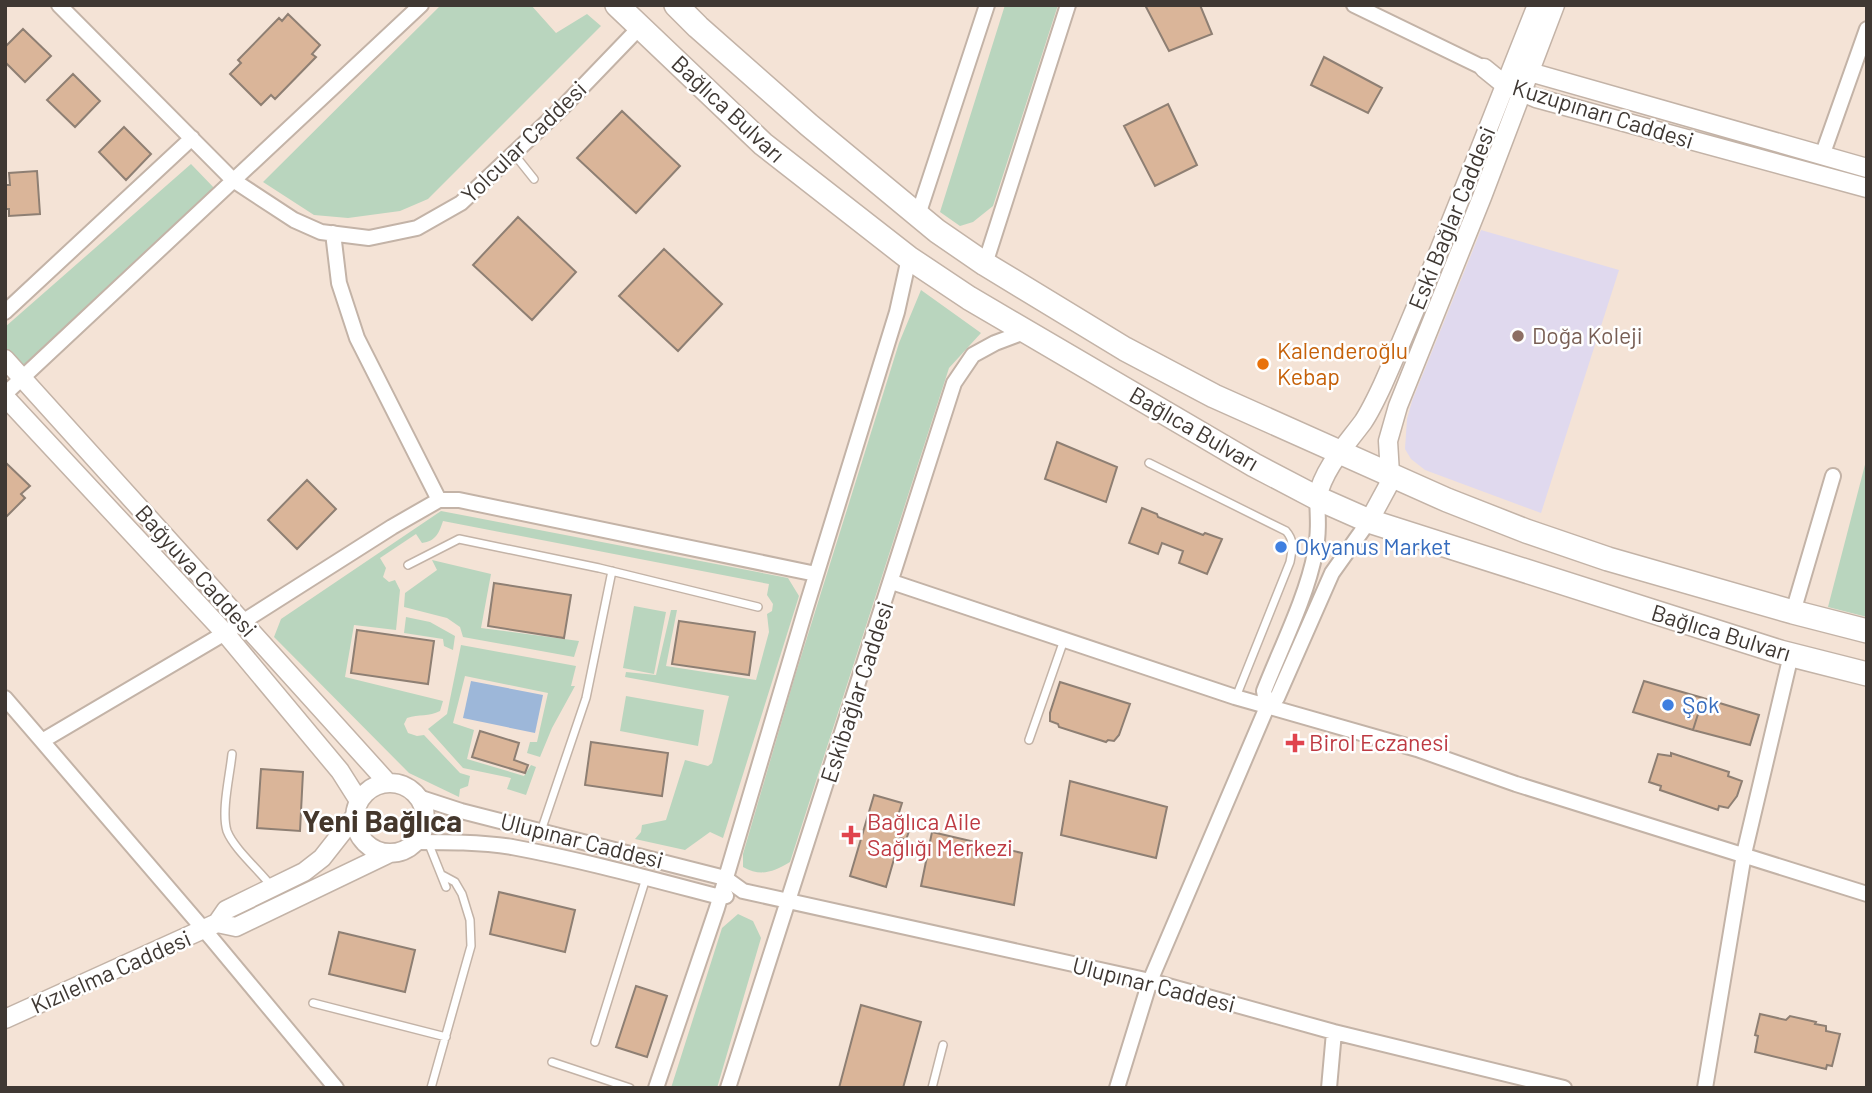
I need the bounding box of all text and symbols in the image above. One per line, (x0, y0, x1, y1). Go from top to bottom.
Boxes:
street label: Bağlıca Bulvarı (666, 49, 791, 168)
street label: Kuzupınarı Caddesi (1509, 72, 1697, 154)
street label: Yolcular Caddesi (455, 74, 592, 208)
street label: Eski Bağlar Caddesi (1402, 122, 1501, 313)
place label: Doğa Koleji (1532, 321, 1643, 349)
marker: Doğa Koleji (1510, 328, 1526, 344)
place label: Kalenderoğlu Kebap (1277, 336, 1408, 390)
marker: Kalenderoğlu Kebap (1255, 356, 1271, 372)
street label: Bağlıca Bulvarı (1125, 380, 1264, 476)
street label: Bağyuva Caddesi (130, 499, 263, 642)
place label: Okyanus Market (1295, 532, 1451, 560)
marker: Okyanus Market (1273, 539, 1289, 555)
street label: Eskibağlar Caddesi (814, 598, 899, 786)
street label: Bağlıca Bulvarı (1648, 598, 1794, 667)
place label: Şok (1682, 690, 1720, 718)
marker: Şok (1660, 697, 1676, 713)
place label: Birol Eczanesi (1309, 728, 1449, 756)
marker: Birol Eczanesi (1287, 735, 1303, 751)
district label: Yeni Bağlıca (302, 802, 462, 838)
street label: Ulupınar Caddesi (498, 806, 667, 874)
place label: Bağlıca Aile Sağlığı Merkezi (867, 807, 1013, 861)
marker: Bağlıca Aile Sağlığı Merkezi (841, 825, 861, 845)
street label: Kızılelma Caddesi (26, 923, 195, 1019)
street label: Ulupınar Caddesi (1070, 950, 1239, 1018)

